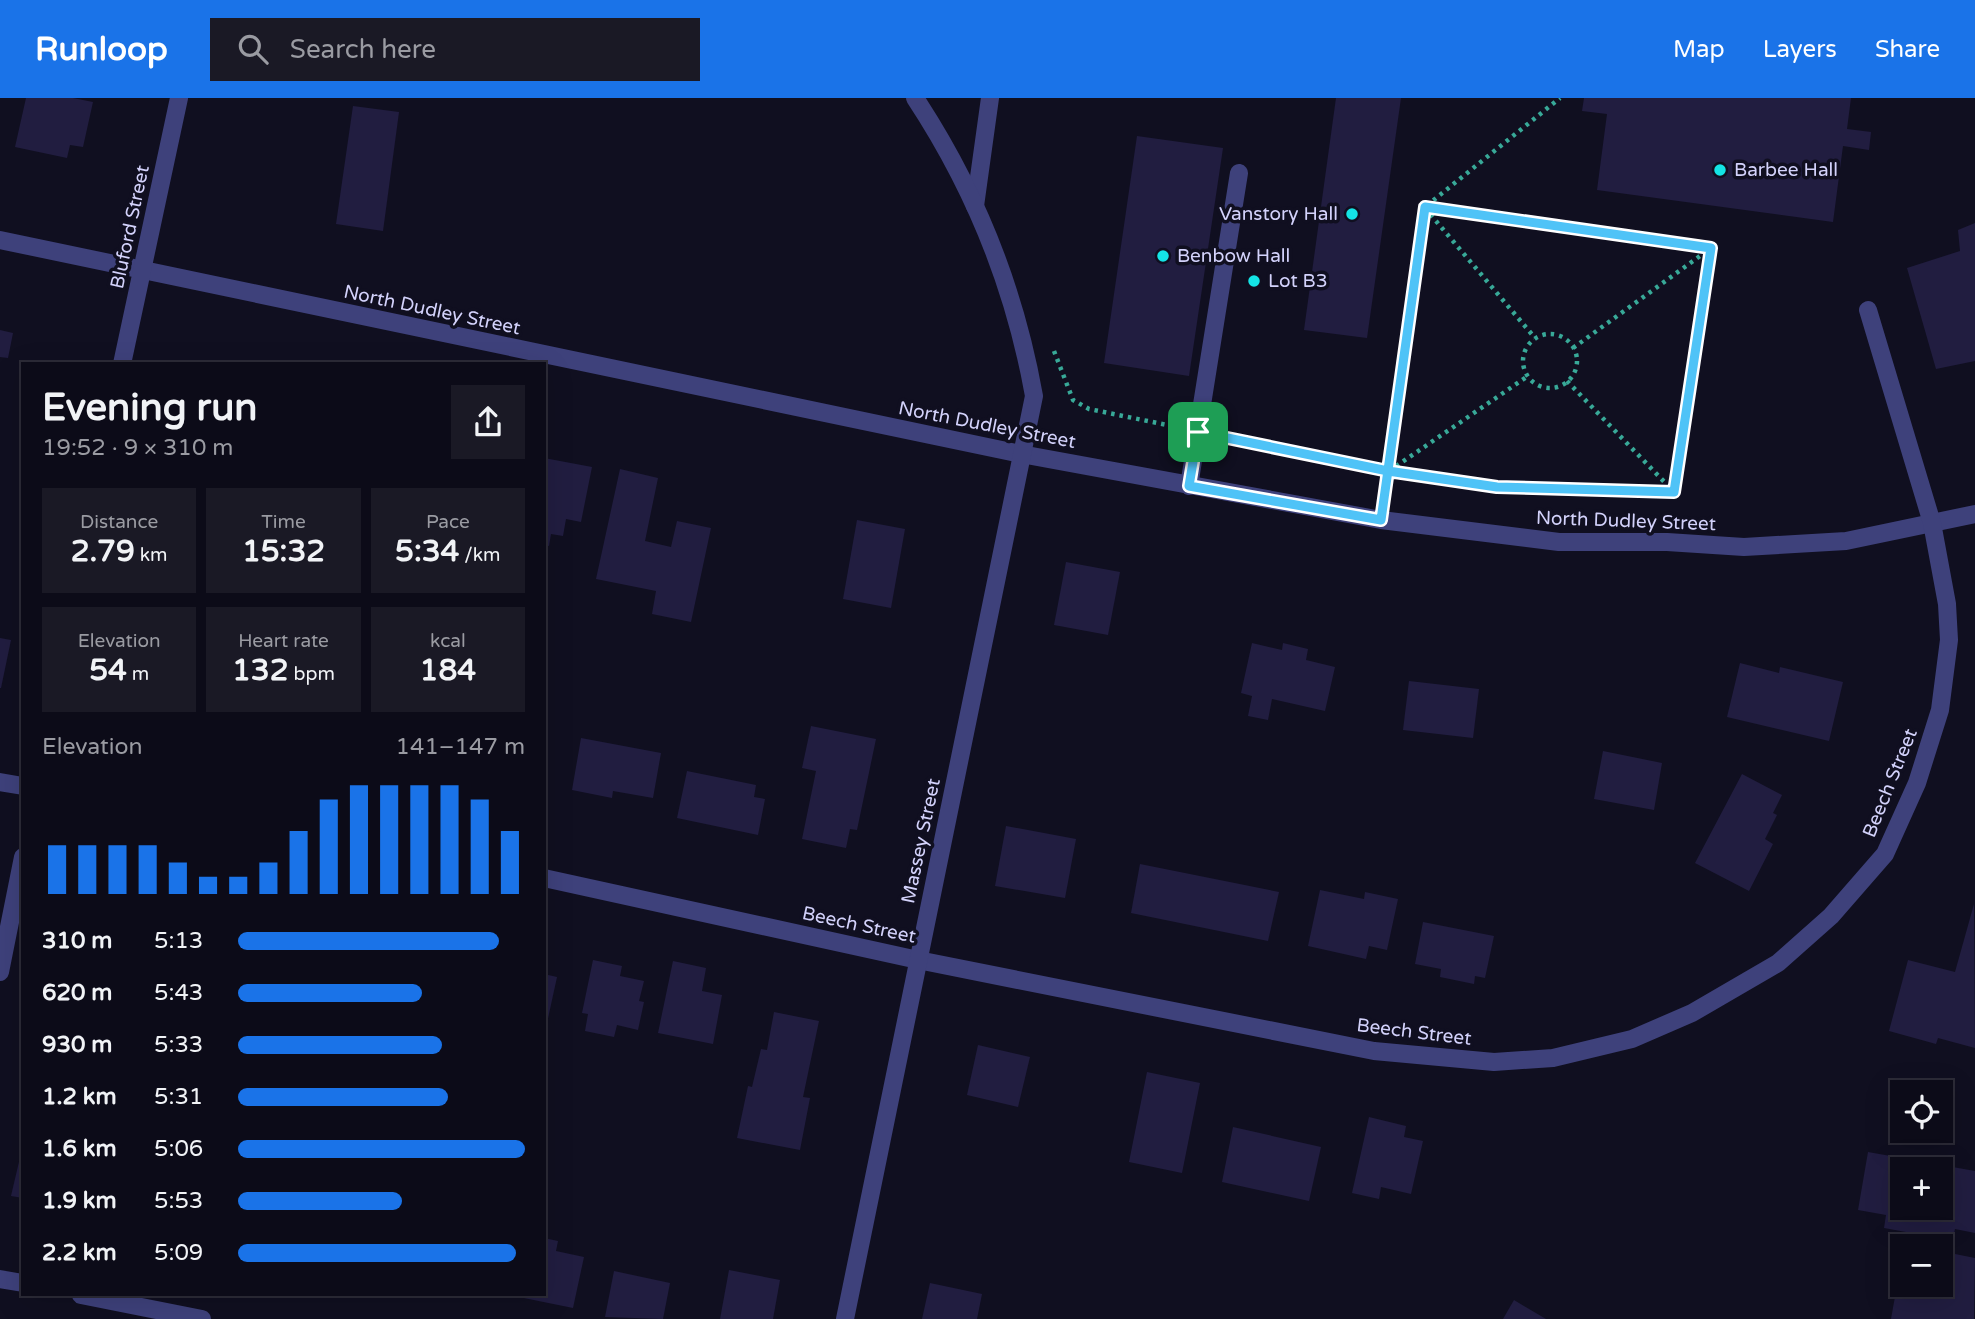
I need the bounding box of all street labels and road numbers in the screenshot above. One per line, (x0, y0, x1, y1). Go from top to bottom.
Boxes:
street label: Bluford Street (106, 163, 154, 291)
street label: North Dudley Street (342, 281, 522, 339)
street label: North Dudley Street (897, 397, 1077, 453)
street label: North Dudley Street (1536, 507, 1716, 535)
street label: Beech Street (1858, 725, 1922, 841)
street label: Massey Street (897, 776, 945, 906)
street label: Beech Street (800, 902, 918, 948)
street label: Beech Street (1355, 1014, 1473, 1050)

